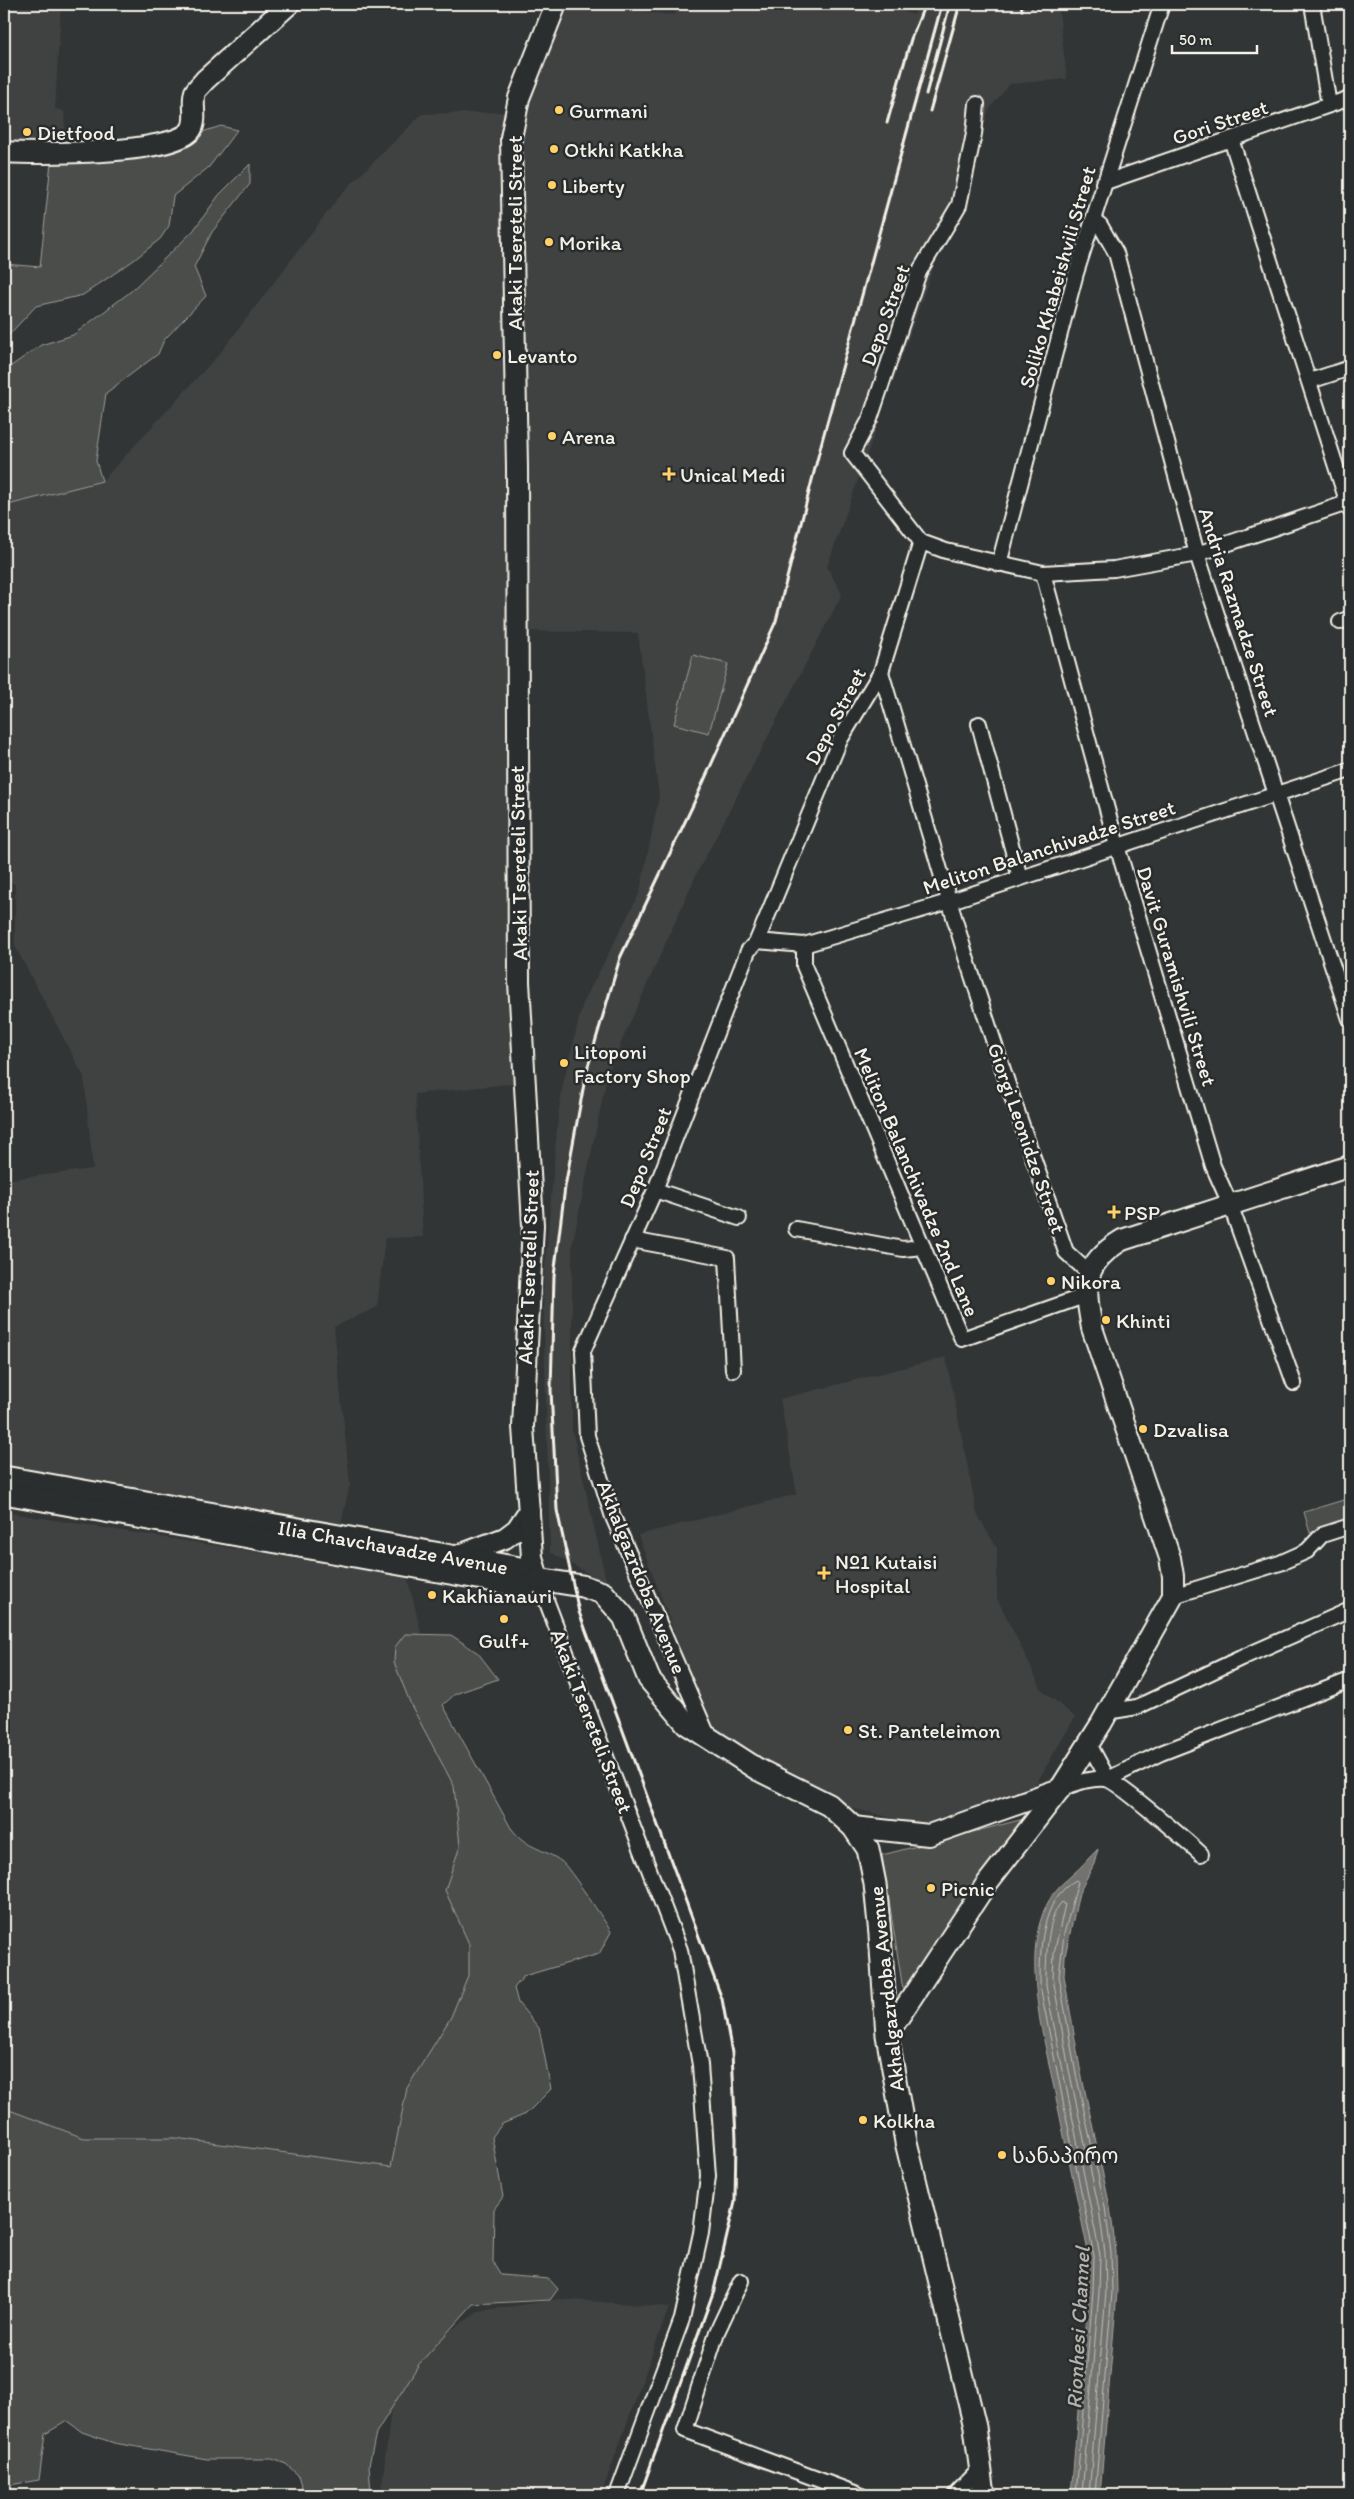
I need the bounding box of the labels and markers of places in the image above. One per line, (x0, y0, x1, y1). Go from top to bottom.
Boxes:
place label: Gurmani (569, 98, 648, 123)
marker: Gurmani (553, 104, 565, 116)
place label: Dietfood (37, 120, 115, 145)
marker: Dietfood (21, 126, 33, 138)
place label: Otkhi Katkha (564, 137, 684, 162)
marker: Otkhi Katkha (548, 143, 560, 155)
place label: Liberty (562, 173, 625, 198)
marker: Liberty (546, 179, 558, 191)
place label: Morika (559, 230, 622, 255)
marker: Morika (543, 236, 555, 248)
place label: Levanto (507, 343, 577, 368)
marker: Levanto (491, 349, 503, 361)
place label: Arena (562, 424, 615, 449)
marker: Arena (546, 430, 558, 442)
place label: Unical Medi (680, 462, 785, 487)
marker: Unical Medi (662, 467, 676, 481)
place label: Litoponi Factory Shop (574, 1039, 691, 1088)
marker: Litoponi Factory Shop (558, 1057, 570, 1069)
place label: PSP (1124, 1200, 1160, 1225)
marker: PSP (1108, 1206, 1120, 1218)
place label: Nikora (1061, 1269, 1121, 1294)
marker: Nikora (1045, 1275, 1057, 1287)
place label: Khinti (1116, 1308, 1171, 1333)
marker: Khinti (1100, 1314, 1112, 1326)
place label: Dzvalisa (1153, 1417, 1229, 1442)
marker: Dzvalisa (1137, 1423, 1149, 1435)
place label: №1 Kutaisi Hospital (835, 1549, 937, 1598)
marker: №1 Kutaisi Hospital (817, 1566, 831, 1580)
place label: Kakhianauri (442, 1583, 552, 1608)
marker: Kakhianauri (426, 1589, 438, 1601)
marker: Gulf+ (498, 1613, 510, 1625)
place label: Gulf+ (478, 1628, 530, 1653)
place label: St. Panteleimon (858, 1718, 1001, 1743)
marker: St. Panteleimon (842, 1724, 854, 1736)
place label: Picnic (941, 1876, 995, 1901)
marker: Picnic (925, 1882, 937, 1894)
place label: Kolkha (873, 2108, 935, 2133)
marker: Kolkha (857, 2114, 869, 2126)
place label: სანაპირო (1012, 2143, 1118, 2168)
marker: სანაპირო (996, 2149, 1008, 2161)

